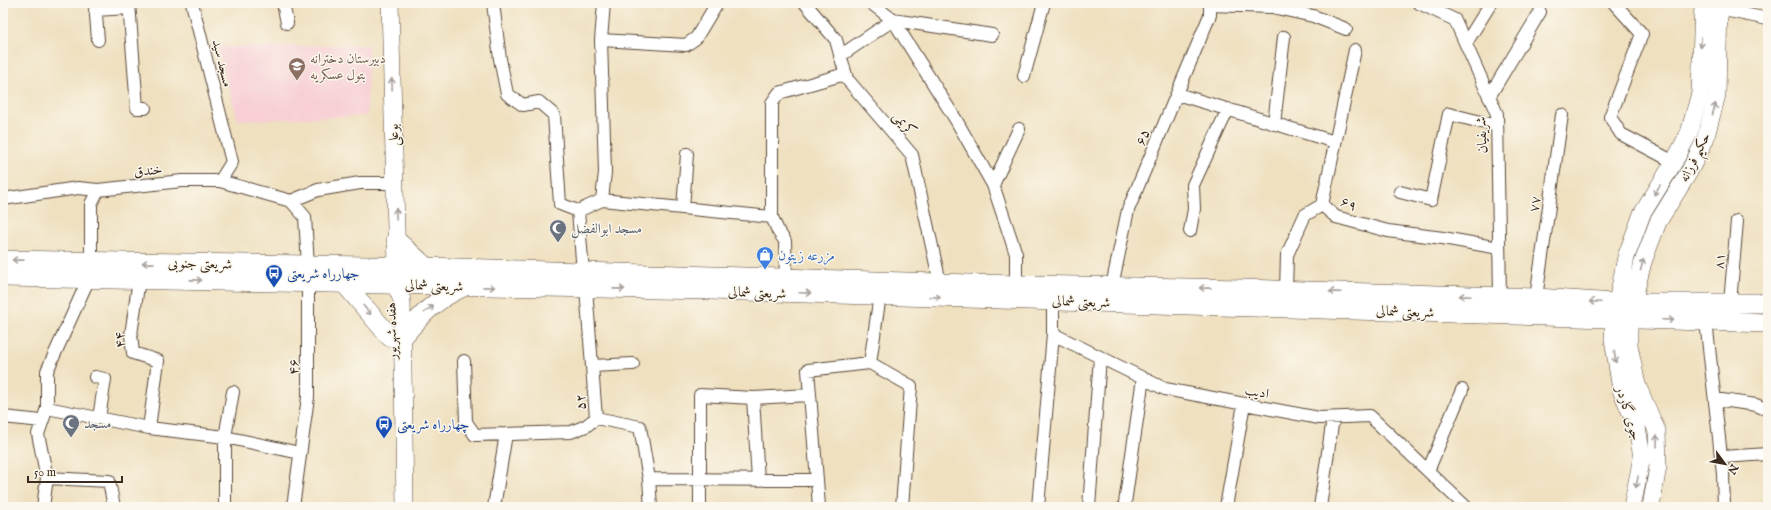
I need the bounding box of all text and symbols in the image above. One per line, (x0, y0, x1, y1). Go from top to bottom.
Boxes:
one-way arrow (1697, 35, 1705, 48)
street label: مسجد سید (207, 38, 237, 89)
place label: دبیرستان دخترانه بتول عسکریه (310, 50, 386, 84)
school or university icon: دبیرستان دخترانه بتول عسکریه (287, 56, 307, 81)
one-way arrow (388, 78, 396, 91)
one-way arrow (1710, 103, 1718, 116)
street label: کریمی (888, 107, 920, 140)
street label: شریفیان (1472, 116, 1492, 154)
street label: بوعلی (385, 123, 403, 146)
street label: ۶۵ (1131, 126, 1154, 148)
street label: حکیم فرزانه (1675, 130, 1718, 187)
street label: خندق (133, 161, 163, 181)
one-way arrow (1652, 184, 1660, 196)
street label: ۶۹ (1338, 193, 1360, 215)
street label: ۷۷ (1525, 195, 1545, 214)
one-way arrow (392, 208, 399, 221)
mosque icon: مسجد ابوالفضل (548, 218, 568, 243)
place label: مسجد ابوالفضل (571, 220, 642, 239)
shop icon: مزرعه زیتون (755, 245, 775, 270)
place label: مزرعه زیتون (778, 247, 835, 265)
street label: ۸۱ (1710, 252, 1730, 270)
street label: شریعتی جنوبی (168, 254, 232, 274)
one-way arrow (12, 256, 25, 264)
one-way arrow (142, 259, 155, 266)
one-way arrow (1639, 259, 1647, 272)
bus stop icon: جهارراه شریعتی (264, 263, 284, 288)
place label: جهارراه شریعتی (287, 265, 360, 283)
one-way arrow (189, 276, 202, 284)
street label: شریعتی شمالی (405, 276, 464, 296)
one-way arrow (482, 283, 495, 291)
street label: شریعتی شمالی (728, 283, 787, 303)
one-way arrow (1199, 284, 1212, 292)
one-way arrow (612, 285, 625, 293)
one-way arrow (1329, 288, 1342, 295)
one-way arrow (798, 289, 811, 297)
street label: شریعتی شمالی (1052, 292, 1111, 312)
one-way arrow (1459, 292, 1472, 300)
one-way arrow (928, 293, 941, 301)
one-way arrow (1589, 298, 1602, 305)
street label: هفده شهریور (383, 302, 402, 362)
street label: شریعتی شمالی (1376, 302, 1435, 322)
one-way arrow (363, 305, 372, 315)
one-way arrow (423, 305, 434, 313)
one-way arrow (1661, 316, 1674, 324)
street label: ۴۴ (111, 331, 129, 349)
one-way arrow (1611, 350, 1619, 363)
street label: ۴۶ (285, 359, 303, 375)
street label: ادیب (1243, 381, 1270, 403)
street label: جوی گاردر (1611, 382, 1645, 443)
street label: ۵۲ (571, 393, 591, 411)
mosque icon: مسجد (61, 413, 81, 438)
bus stop icon: چهارراه شریعتی (374, 414, 394, 439)
place label: مسجد (84, 415, 111, 433)
place label: چهارراه شریعتی (397, 416, 470, 434)
one-way arrow (1654, 435, 1661, 448)
north arrow (1705, 444, 1745, 484)
scale bar (28, 458, 122, 484)
text: N (1724, 460, 1742, 477)
text: 50 m (34, 465, 56, 480)
one-way arrow (1633, 475, 1641, 488)

